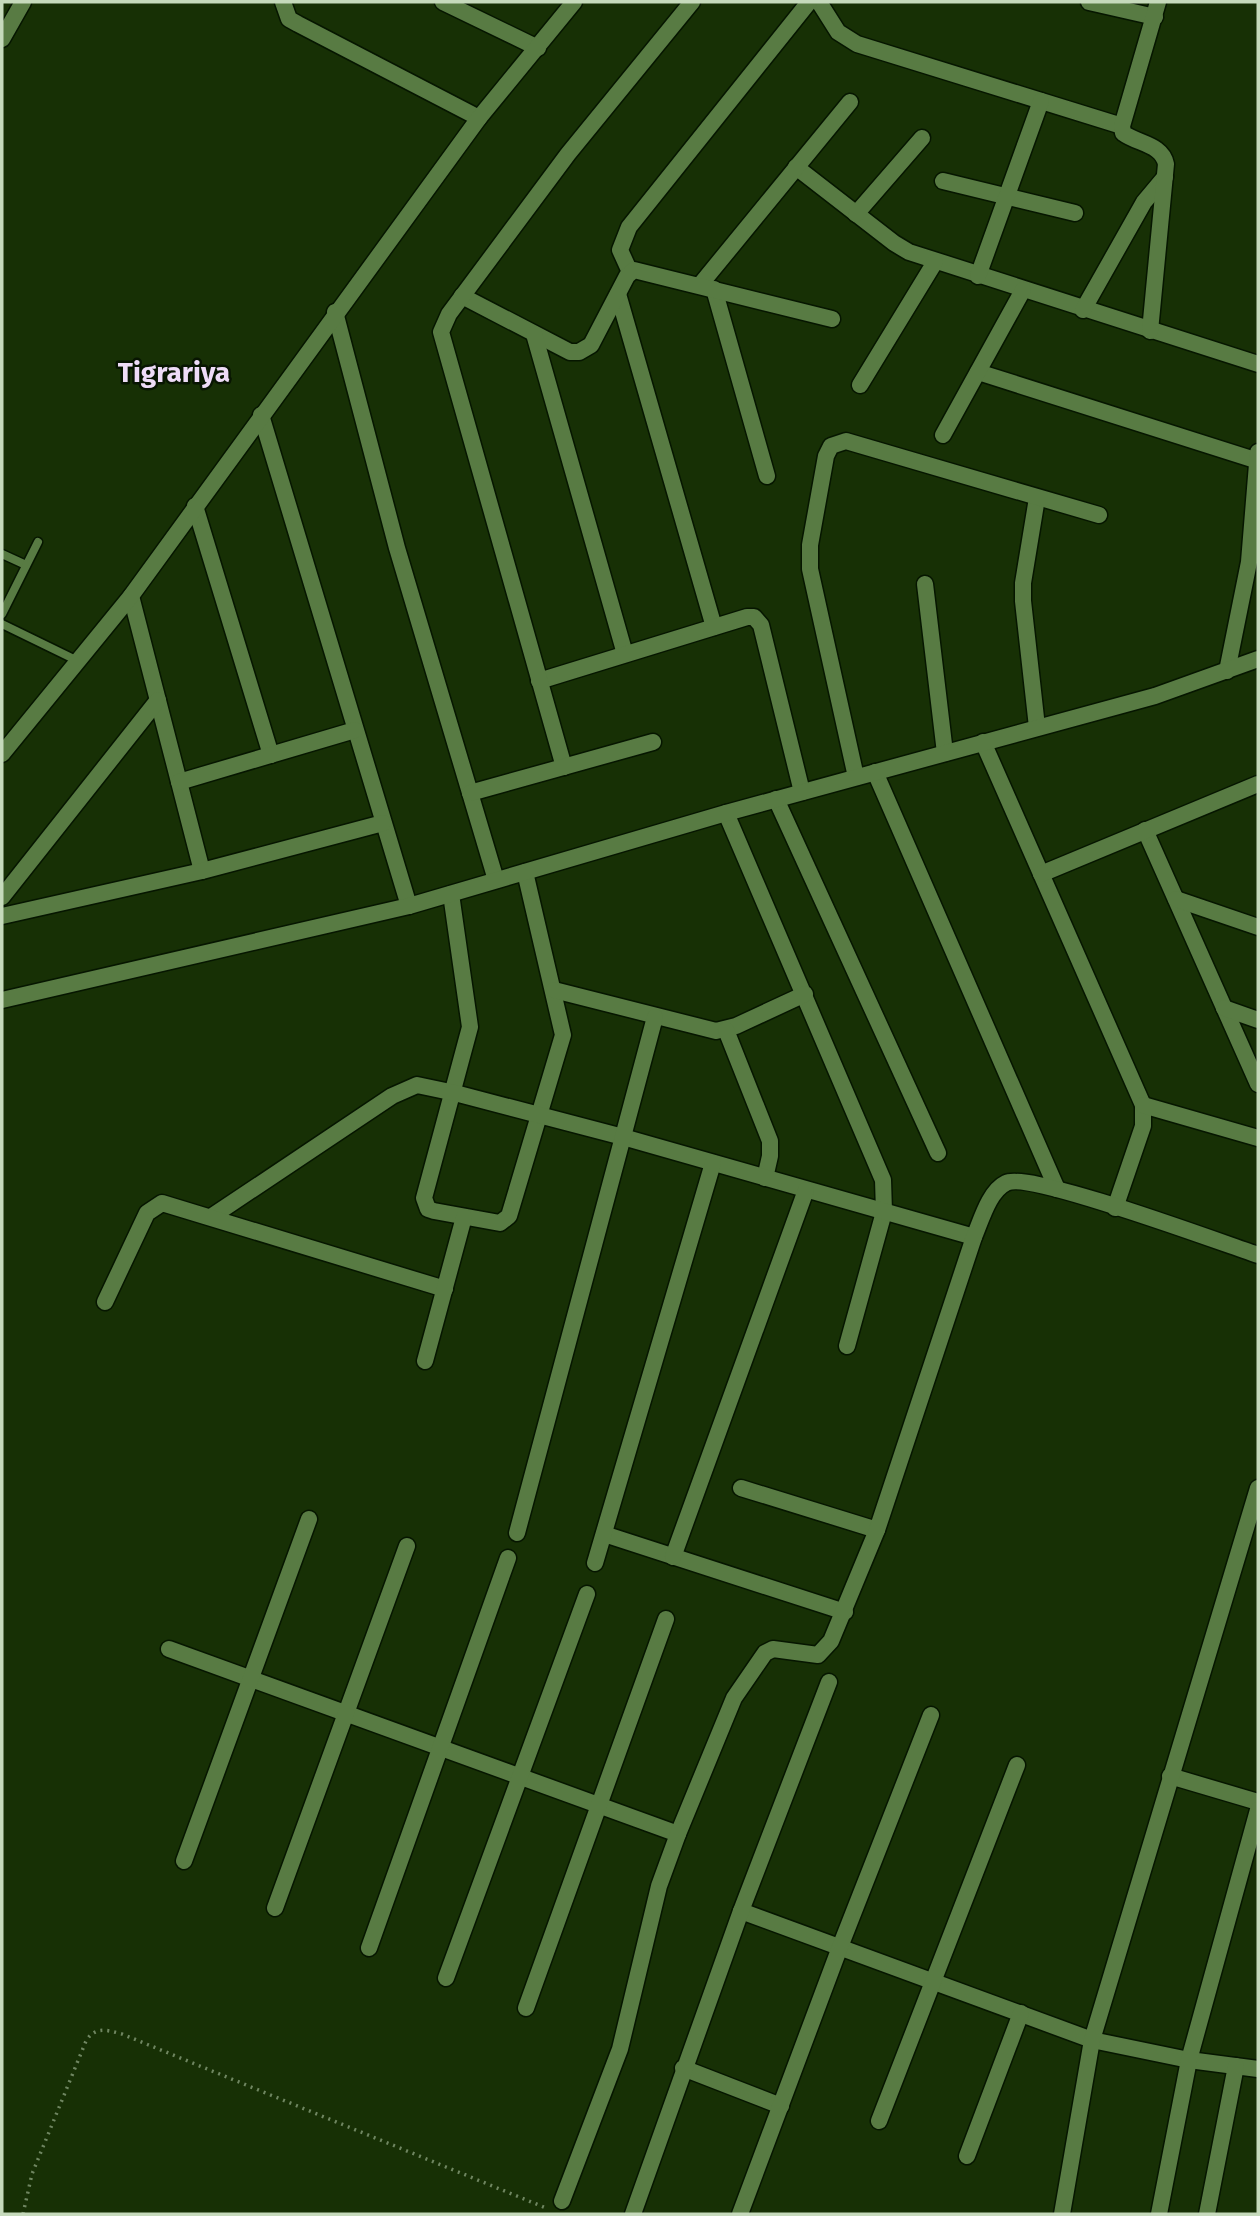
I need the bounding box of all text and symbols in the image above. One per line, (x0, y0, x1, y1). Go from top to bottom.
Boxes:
district label: Tigrariya (118, 356, 230, 389)

